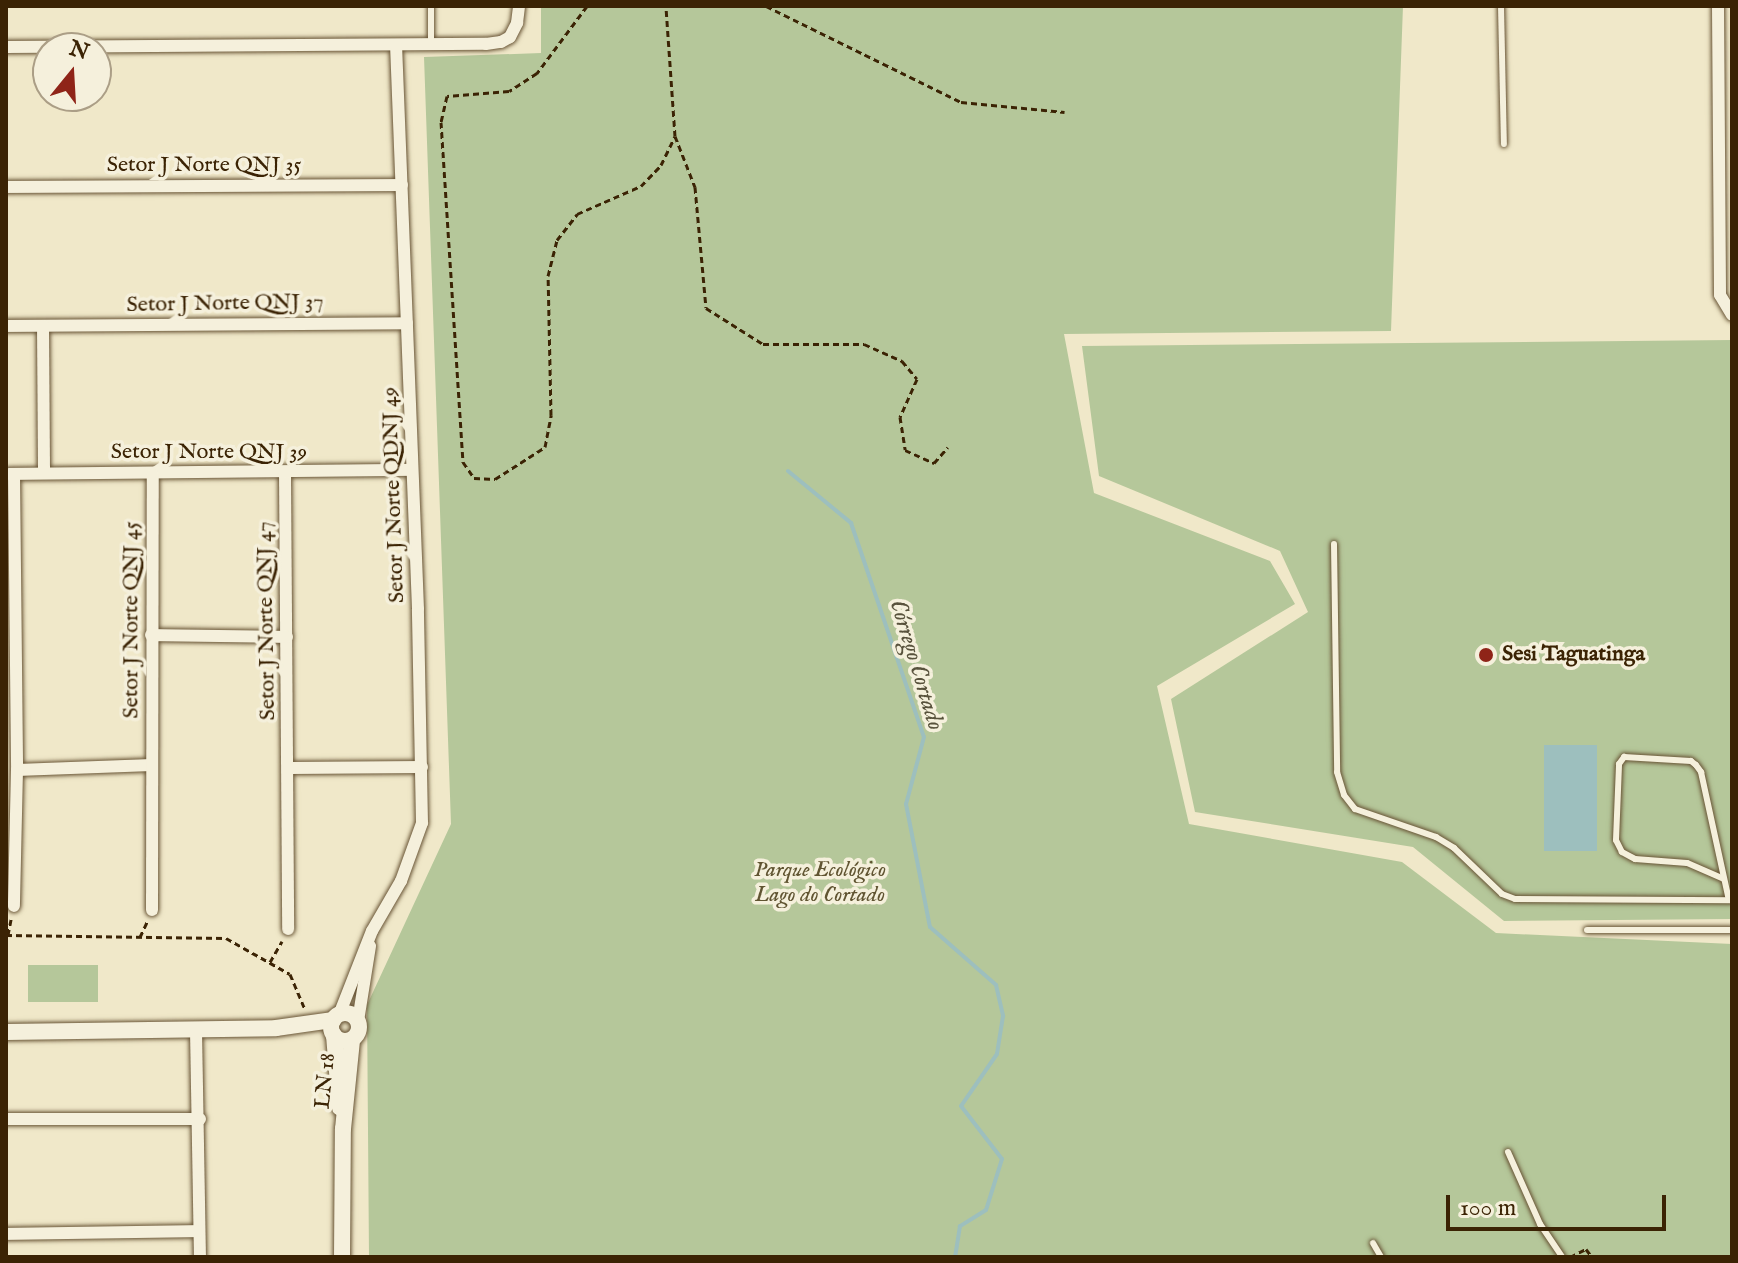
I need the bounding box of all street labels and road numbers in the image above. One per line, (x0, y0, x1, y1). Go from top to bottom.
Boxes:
street label: Setor J Norte QNJ 35 (107, 153, 301, 179)
street label: Setor J Norte QNJ 37 (126, 289, 324, 319)
street label: Setor J Norte QDNJ 49 (377, 386, 411, 604)
street label: Setor J Norte QNJ 39 (111, 440, 307, 466)
street label: Setor J Norte QNJ 45 (119, 521, 145, 719)
street label: Setor J Norte QNJ 47 (252, 521, 282, 721)
street label: LN 18 (310, 1052, 342, 1110)

